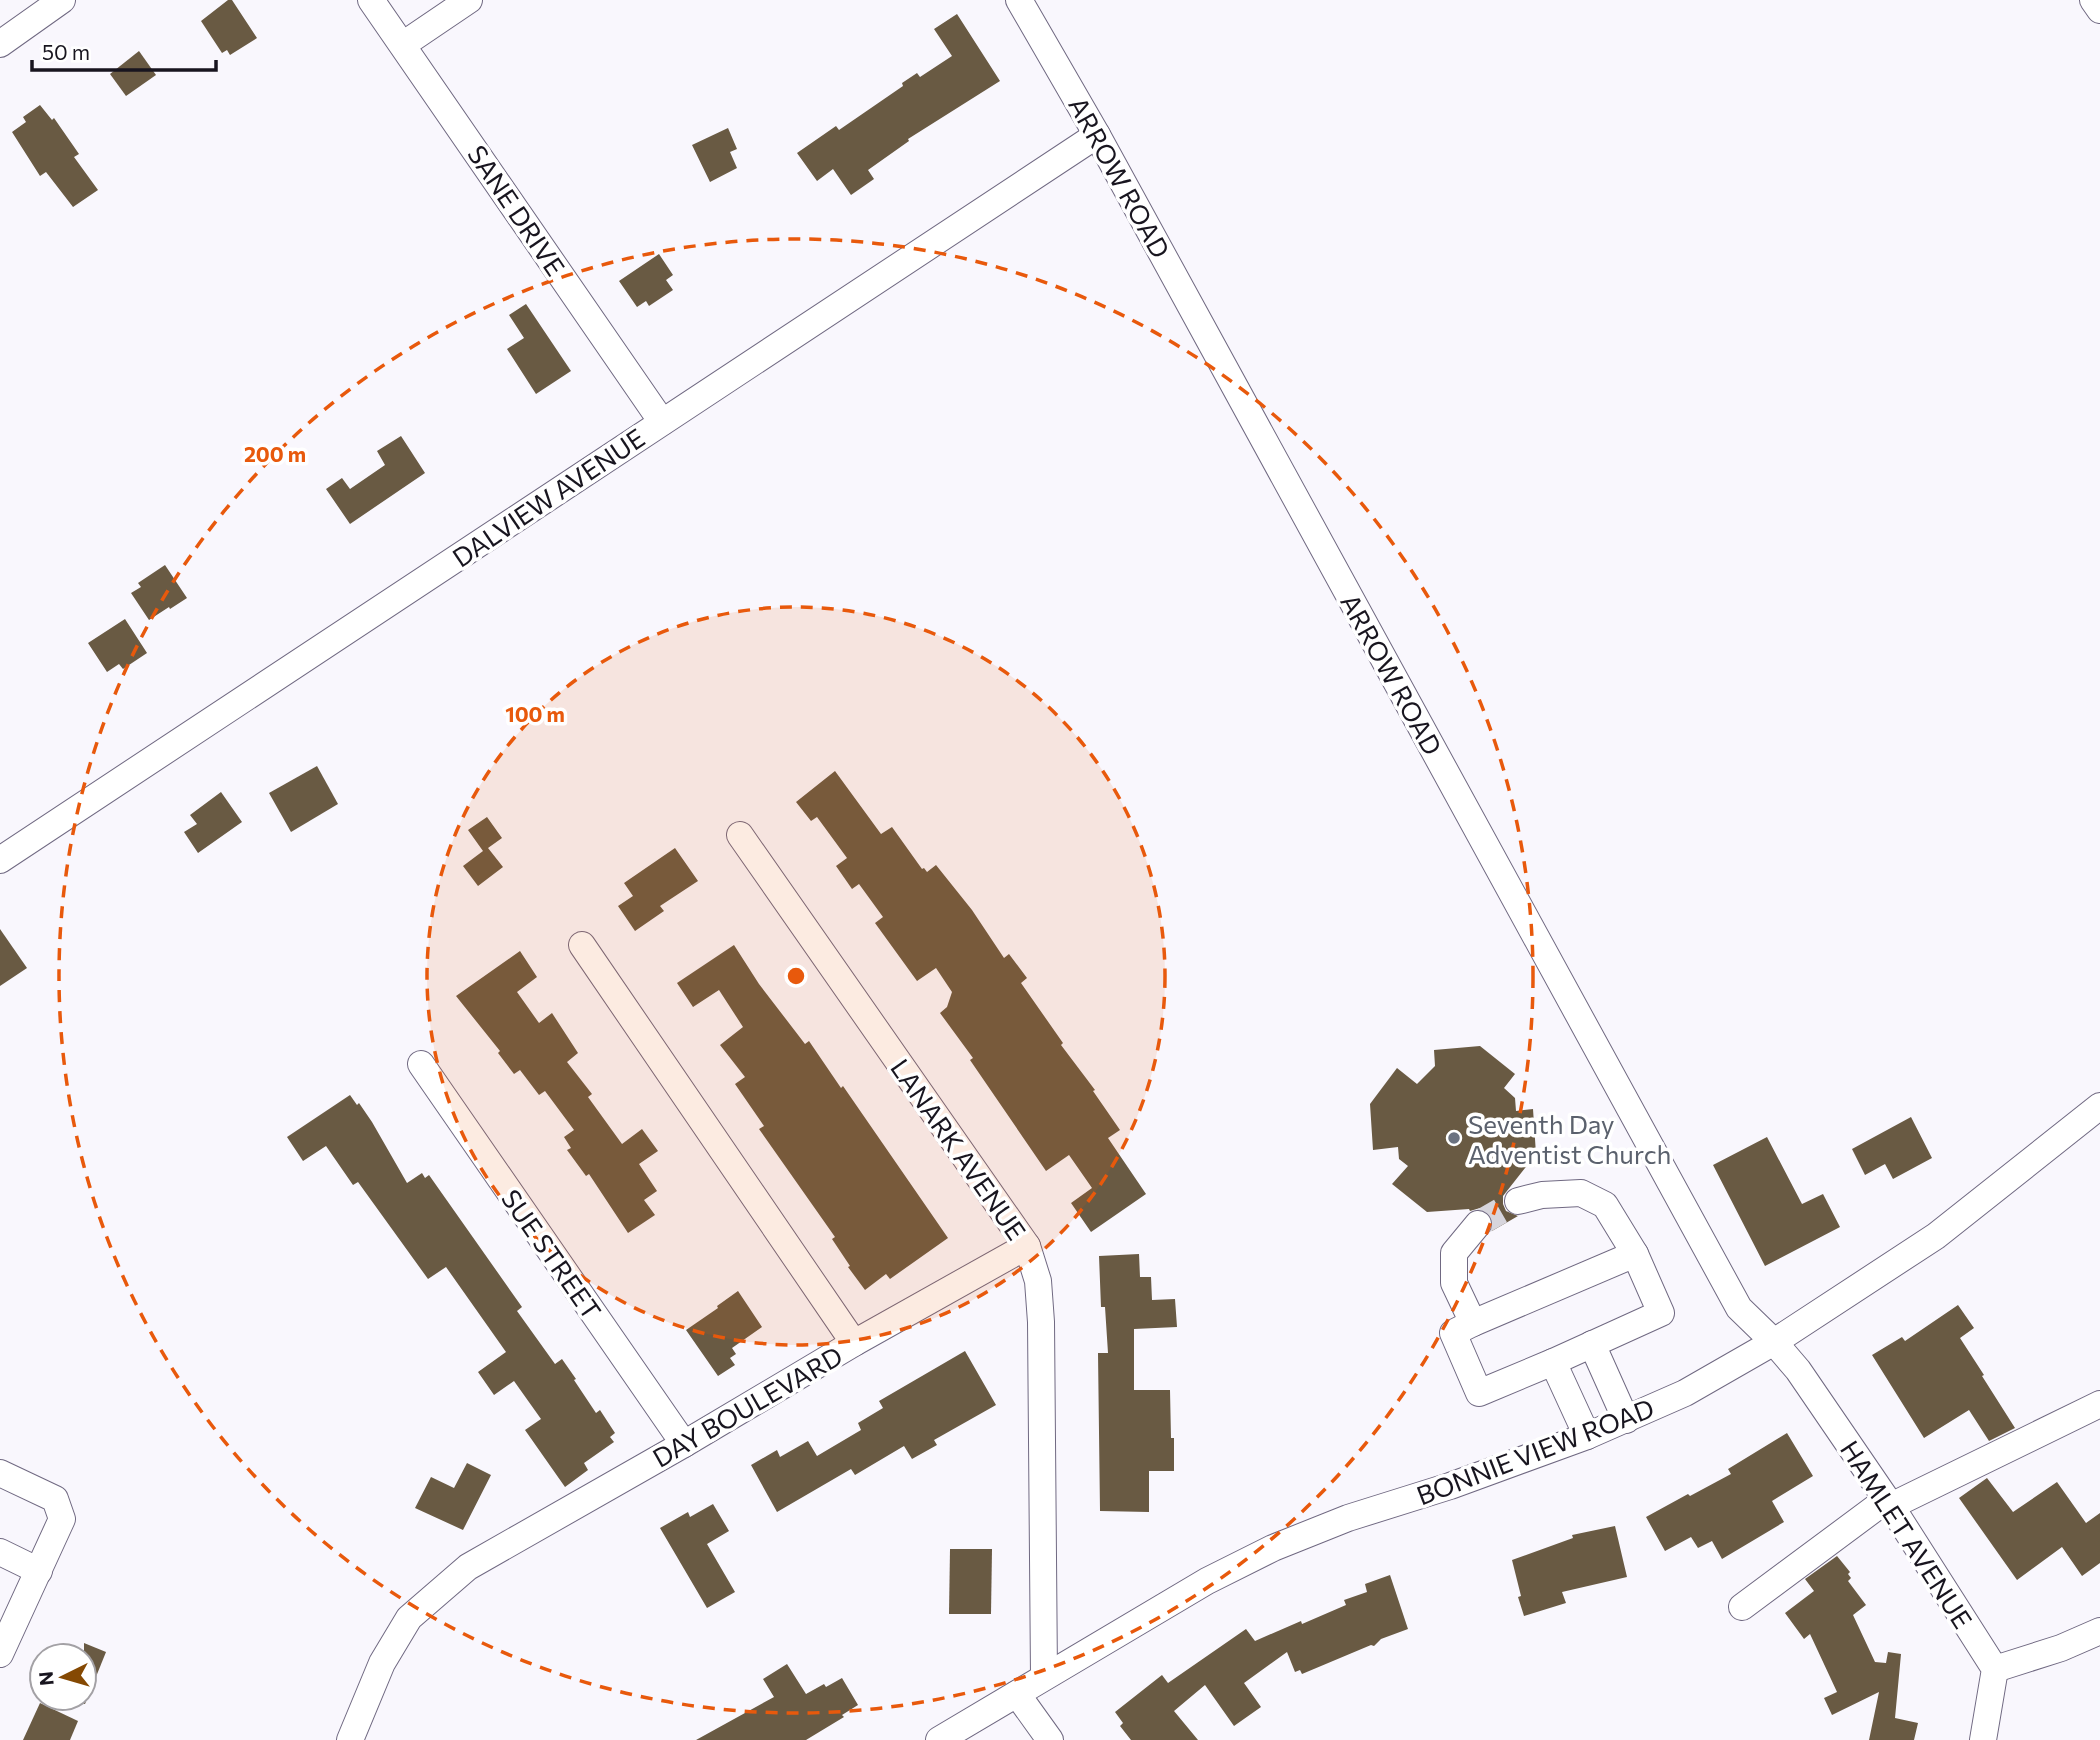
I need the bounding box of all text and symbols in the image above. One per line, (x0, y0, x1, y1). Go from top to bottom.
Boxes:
scale bar (32, 28, 215, 72)
text: 50 m (42, 39, 90, 64)
street label: ARROW ROAD (1063, 91, 1177, 263)
street label: SANE DRIVE (462, 139, 572, 281)
street label: DALVIEW AVENUE (446, 421, 650, 573)
text: 200 m (244, 441, 306, 466)
street label: ARROW ROAD (1335, 588, 1449, 760)
text: 100 m (505, 701, 565, 726)
centre of rings (784, 964, 808, 988)
street label: LANARK AVENUE (885, 1053, 1033, 1245)
place label: Seventh Day Adventist Church (1468, 1108, 1672, 1169)
marker: Seventh Day Adventist Church (1446, 1130, 1462, 1146)
street label: SUE STREET (496, 1183, 608, 1325)
street label: DAY BOULEVARD (647, 1339, 847, 1473)
street label: BONNIE VIEW ROAD (1412, 1391, 1658, 1511)
street label: HAMLET AVENUE (1835, 1434, 1979, 1634)
north arrow (28, 1642, 98, 1712)
text: N (33, 1670, 58, 1687)

